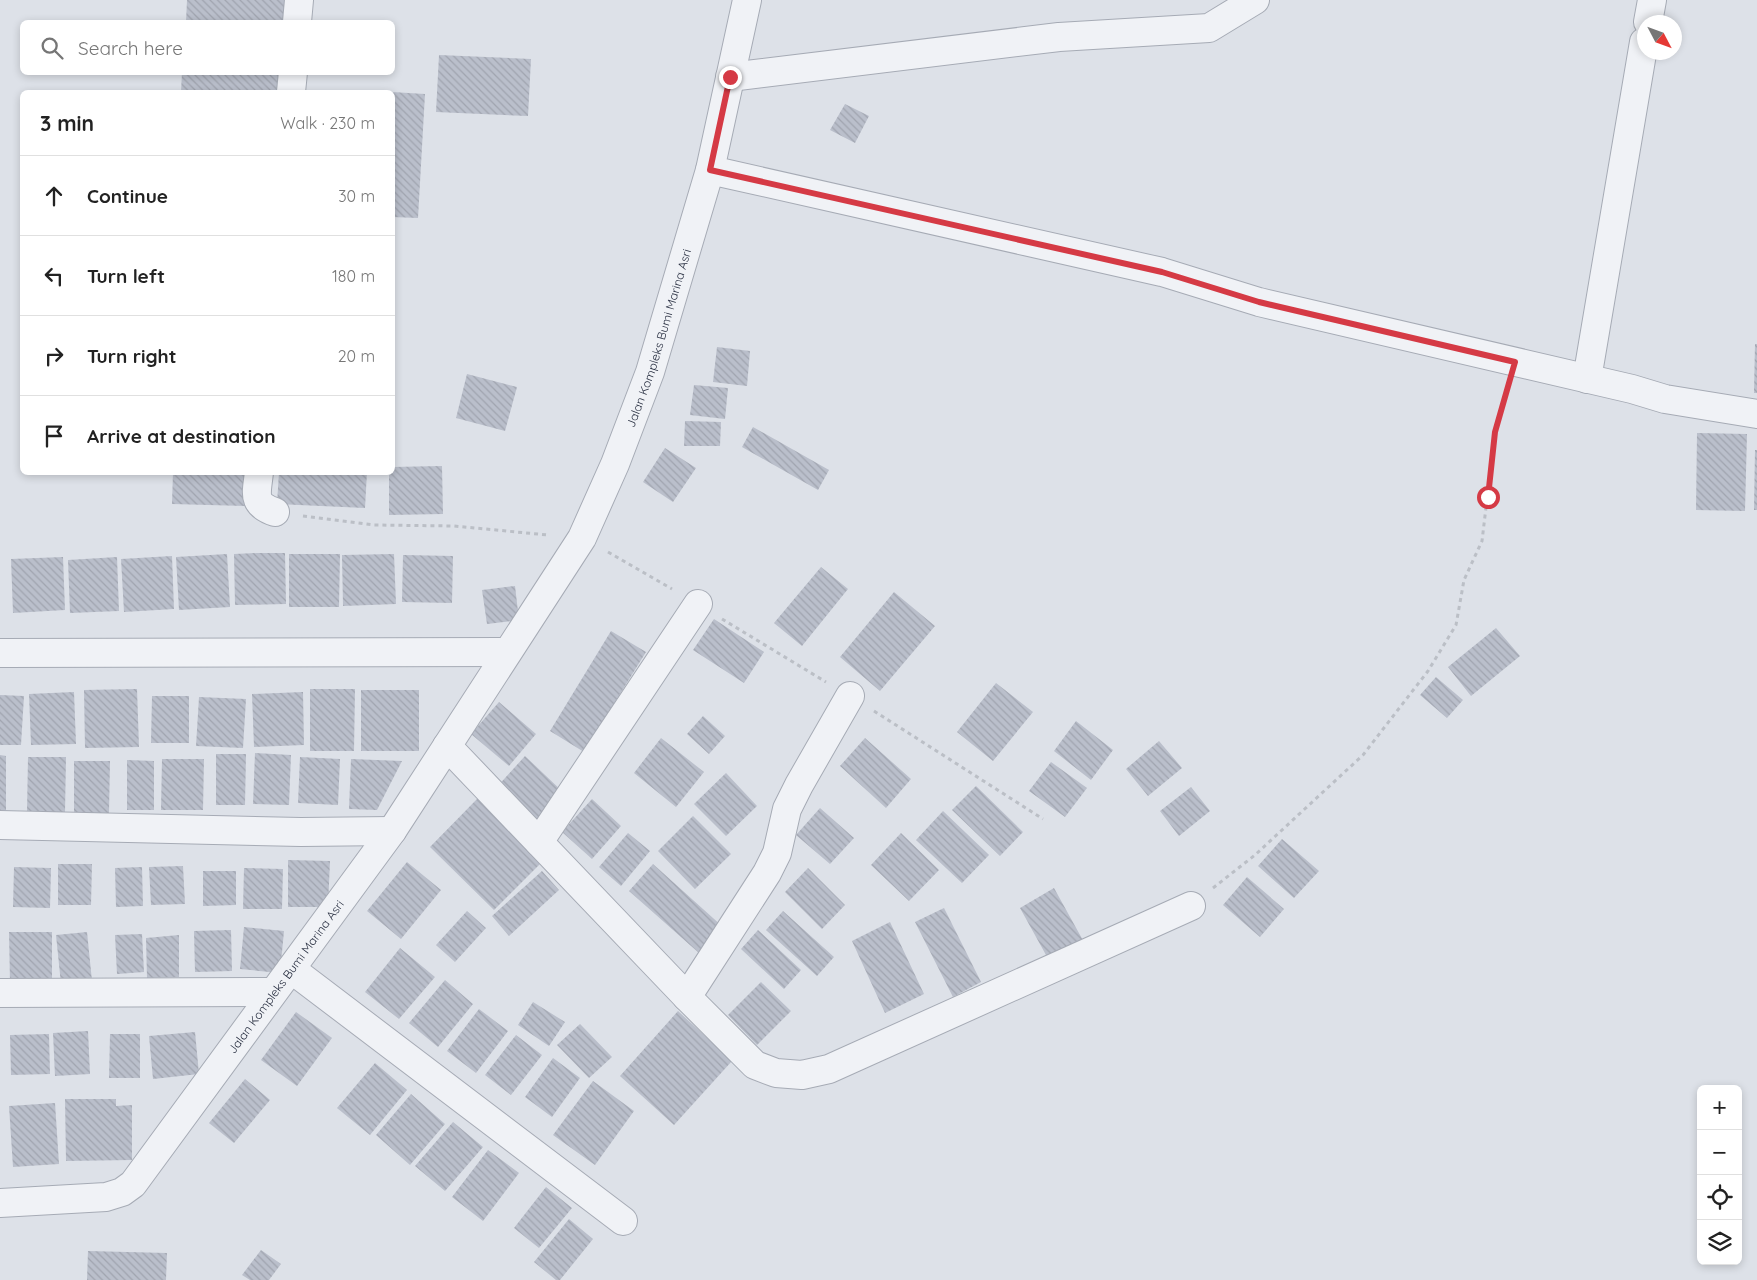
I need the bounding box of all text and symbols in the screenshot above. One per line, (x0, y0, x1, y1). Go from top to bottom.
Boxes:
north arrow (1637, 15, 1682, 60)
search box (20, 20, 395, 75)
icon: search (38, 34, 66, 62)
text: Search here (78, 36, 183, 60)
route end (719, 66, 742, 89)
text: 3 min (40, 110, 94, 136)
text: Walk · 230 m (280, 113, 375, 133)
icon: ahead (40, 182, 68, 210)
text: Continue (87, 184, 168, 208)
text: 30 m (338, 186, 375, 206)
street label: Jalan Kompleks Bumi Marina Asri (622, 247, 694, 429)
icon: left (40, 262, 68, 290)
text: Turn left (87, 264, 165, 288)
text: 180 m (332, 266, 375, 286)
icon: right (40, 342, 68, 370)
text: Turn right (87, 344, 176, 368)
text: 20 m (338, 346, 375, 366)
icon: arrive (40, 422, 68, 450)
text: Arrive at destination (87, 424, 276, 448)
route start (1477, 486, 1500, 509)
street label: Jalan Kompleks Bumi Marina Asri (224, 897, 347, 1056)
map controls (1697, 1085, 1742, 1265)
button: + (1697, 1085, 1742, 1130)
button: − (1697, 1130, 1742, 1175)
button: locate (1697, 1175, 1742, 1220)
button: layers (1697, 1220, 1742, 1265)

